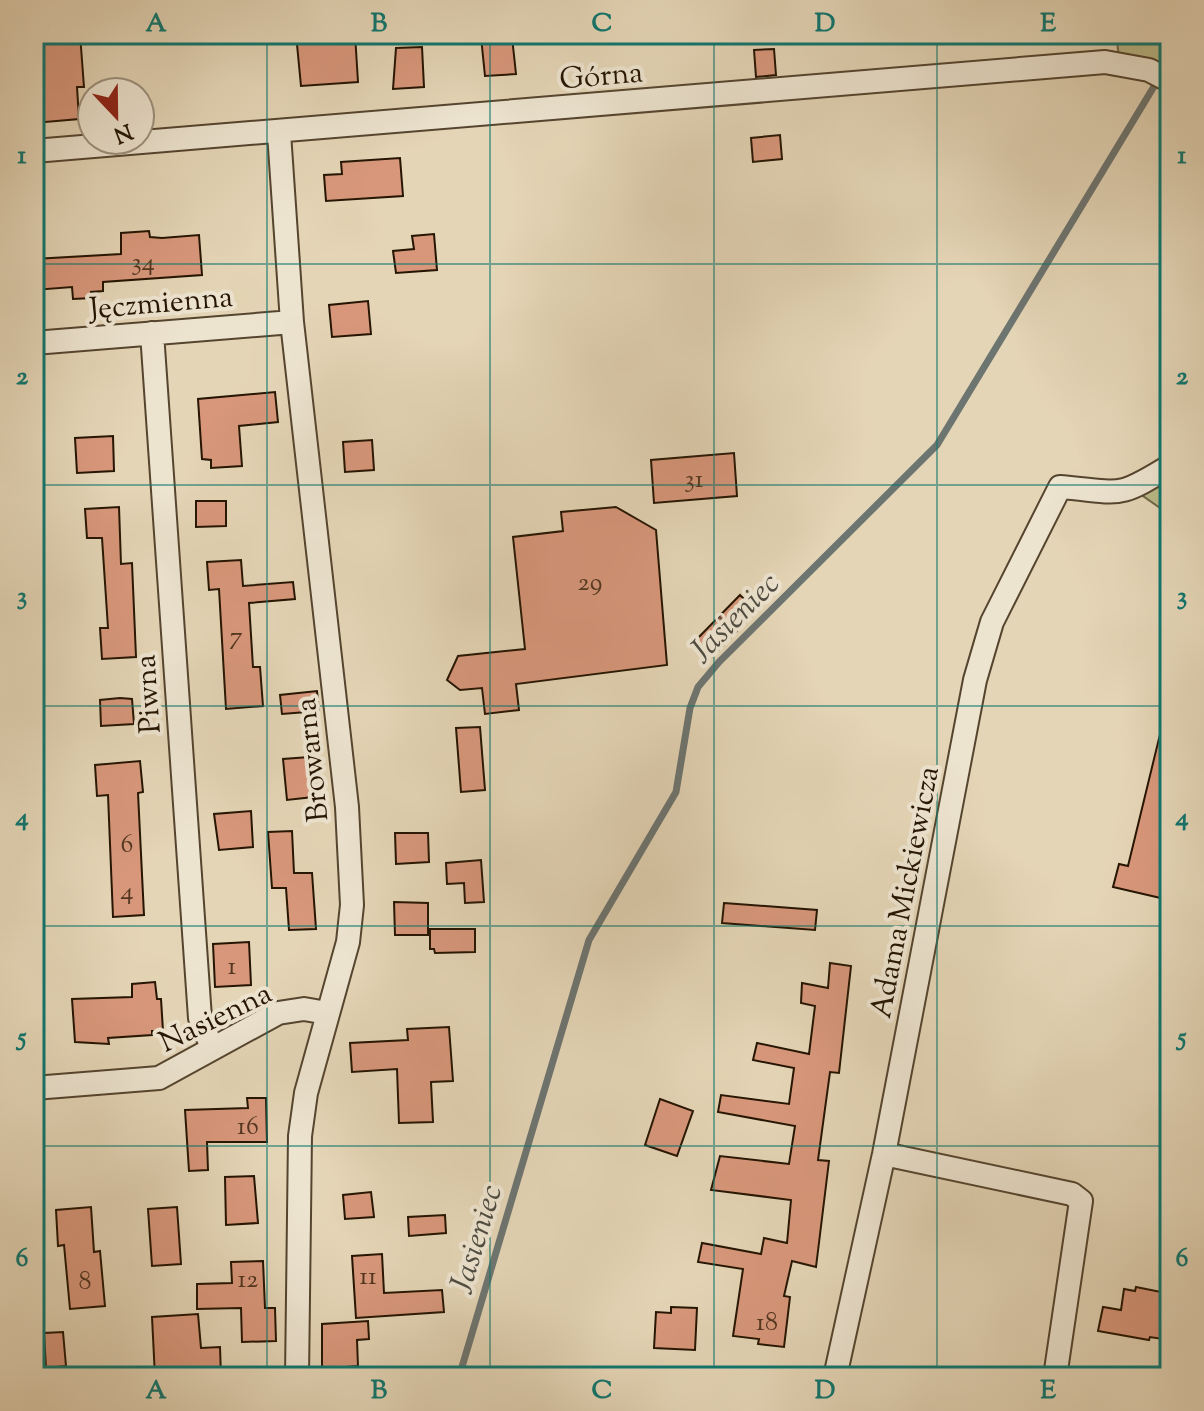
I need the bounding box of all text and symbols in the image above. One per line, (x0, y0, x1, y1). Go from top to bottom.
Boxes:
text: A (145, 6, 167, 43)
text: B (371, 6, 388, 43)
text: C (592, 6, 612, 43)
text: D (815, 6, 835, 43)
text: E (1040, 6, 1056, 43)
street label: Górna (558, 52, 645, 103)
north arrow (76, 76, 156, 156)
text: N (108, 114, 137, 150)
text: 1 (18, 138, 27, 175)
text: 1 (1178, 138, 1187, 175)
house number: 34 (131, 245, 155, 282)
street label: Jęczmienna (86, 277, 235, 332)
text: 2 (16, 359, 29, 396)
text: 2 (1176, 359, 1189, 396)
house number: 31 (684, 462, 704, 499)
water label: Jasieniec (680, 563, 792, 674)
house number: 29 (578, 565, 602, 602)
text: 3 (17, 579, 27, 616)
text: 3 (1177, 579, 1187, 616)
house number: 7 (229, 619, 243, 656)
street label: Piwna (125, 653, 174, 735)
street label: Browarna (286, 695, 341, 824)
street label: Adama Mickiewicza (861, 763, 952, 1022)
text: 4 (14, 800, 29, 837)
text: 4 (1174, 800, 1189, 837)
house number: 6 (121, 827, 133, 864)
house number: 4 (120, 874, 134, 911)
house number: 1 (228, 949, 237, 986)
street label: Nasienna (152, 973, 280, 1065)
text: 5 (16, 1020, 27, 1057)
text: 5 (1176, 1020, 1187, 1057)
house number: 16 (237, 1109, 259, 1146)
water label: Jasieniec (439, 1179, 516, 1300)
text: 6 (16, 1241, 29, 1278)
text: 6 (1176, 1241, 1189, 1278)
house number: 11 (359, 1259, 377, 1296)
house number: 12 (237, 1262, 259, 1299)
house number: 8 (78, 1264, 92, 1301)
house number: 18 (756, 1305, 778, 1342)
text: A (145, 1373, 167, 1410)
text: B (371, 1373, 388, 1410)
text: C (592, 1373, 612, 1410)
text: D (815, 1373, 835, 1410)
text: E (1040, 1373, 1056, 1410)

